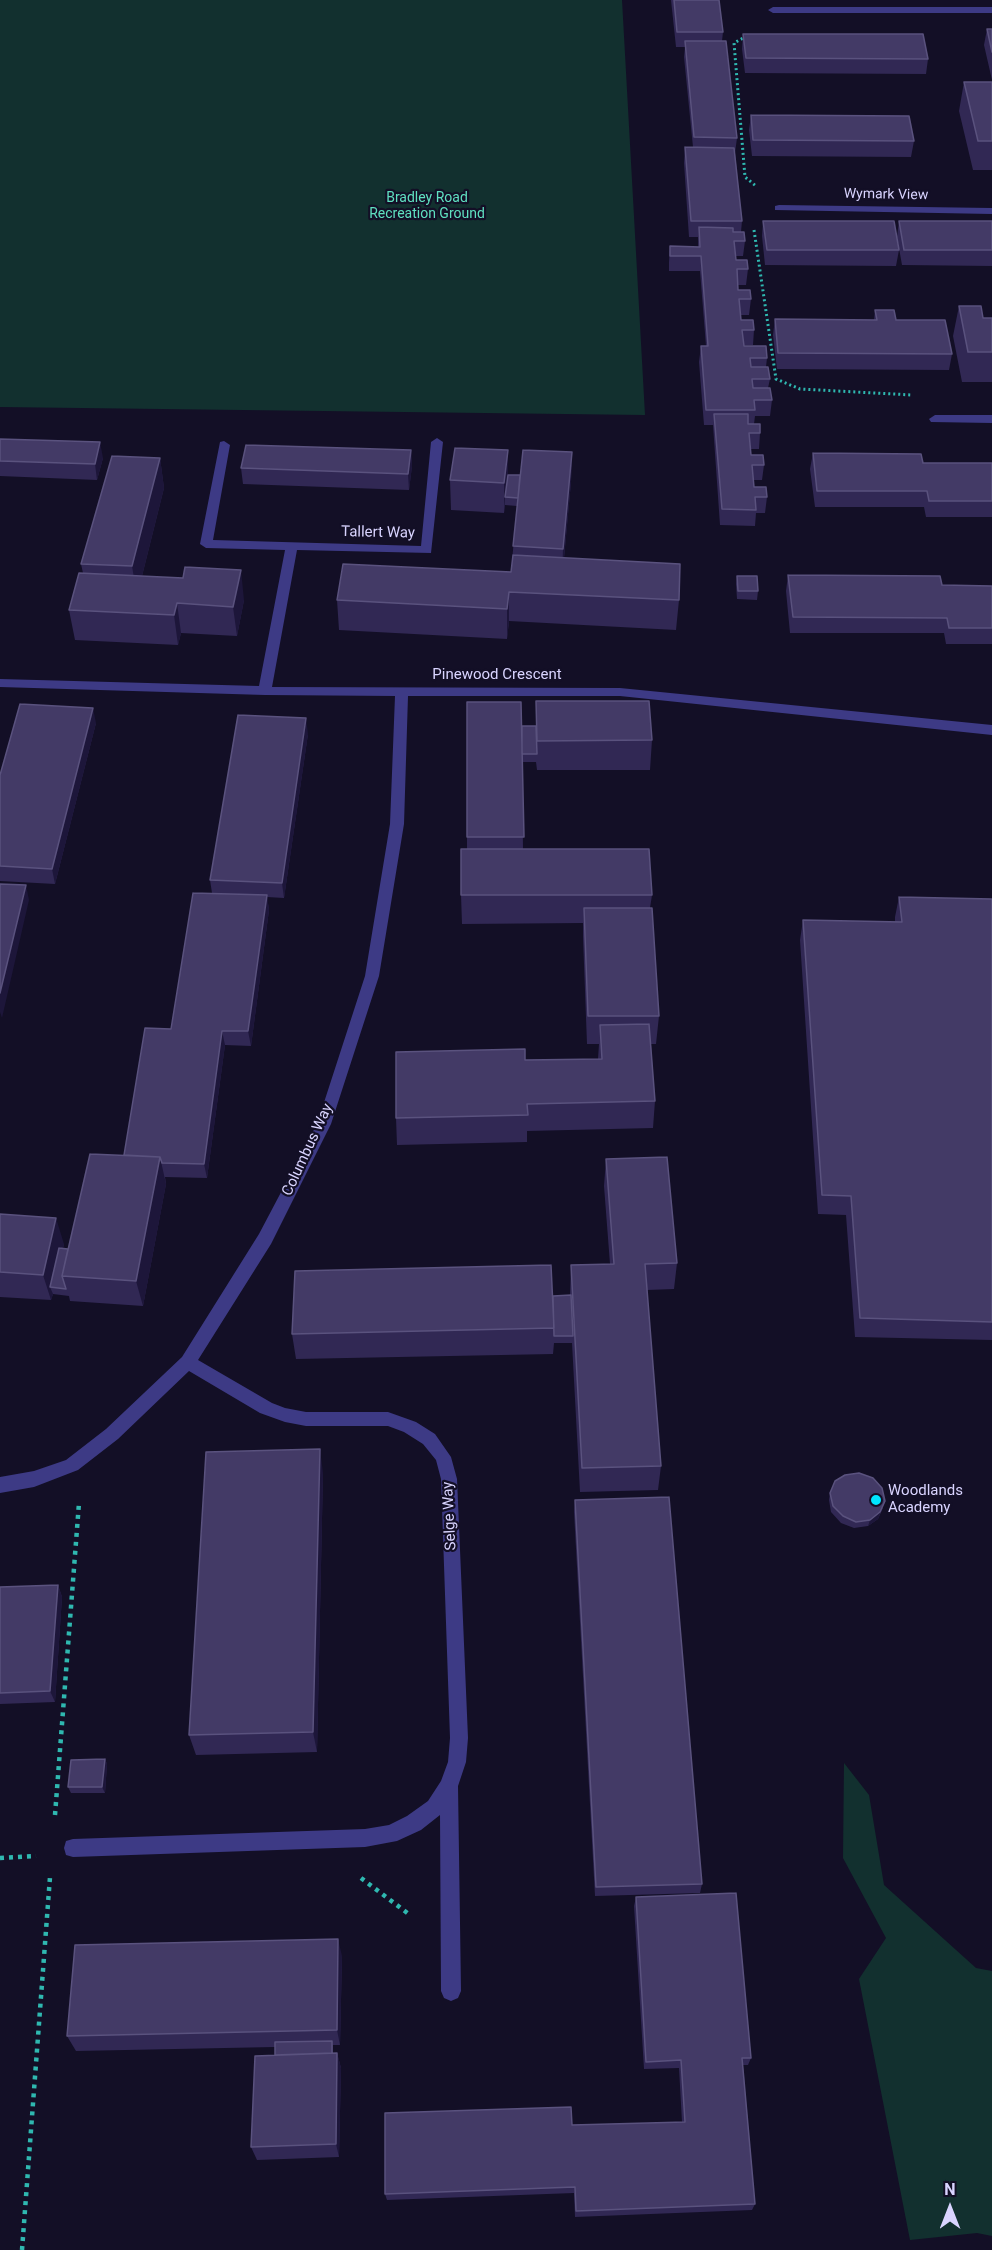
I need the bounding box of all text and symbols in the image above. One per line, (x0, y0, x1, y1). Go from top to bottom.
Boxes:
street label: Wymark View (844, 186, 928, 204)
park label: Bradley Road Recreation Ground (369, 190, 485, 222)
street label: Tallert Way (341, 523, 415, 543)
street label: Pinewood Crescent (432, 666, 562, 684)
street label: Columbus Way (279, 1101, 337, 1199)
street label: Selge Way (439, 1481, 461, 1551)
place label: Woodlands Academy (888, 1482, 963, 1517)
marker: Woodlands Academy (869, 1493, 883, 1507)
north arrow (920, 2178, 980, 2238)
text: N (944, 2180, 956, 2199)

